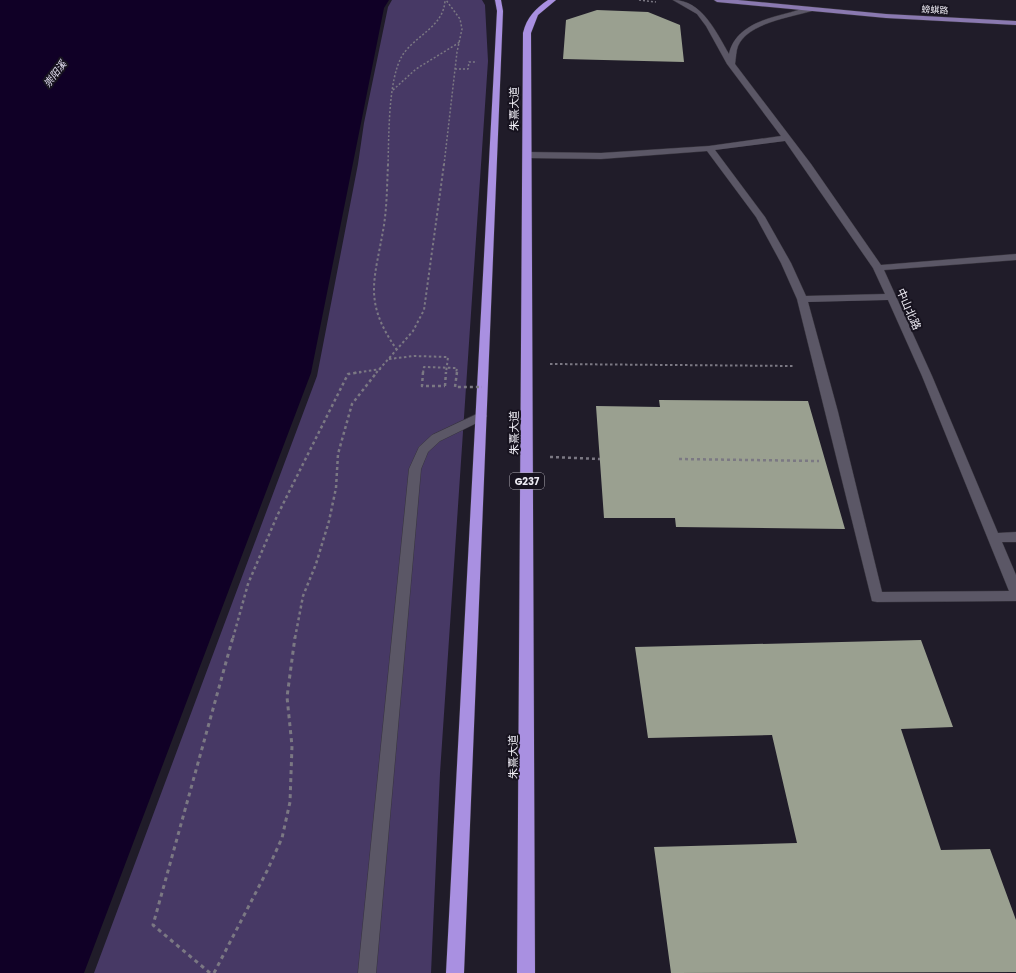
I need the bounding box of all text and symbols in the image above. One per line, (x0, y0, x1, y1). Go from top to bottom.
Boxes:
street label: 螃蜞路 (921, 3, 949, 17)
water label: 崇阳溪 (40, 57, 71, 90)
street label: 朱熹大道 (506, 87, 522, 131)
street label: 中山北路 (893, 286, 925, 332)
street label: 朱熹大道 (506, 411, 522, 455)
road number: G237 (510, 473, 544, 489)
street label: 朱熹大道 (505, 735, 521, 779)

